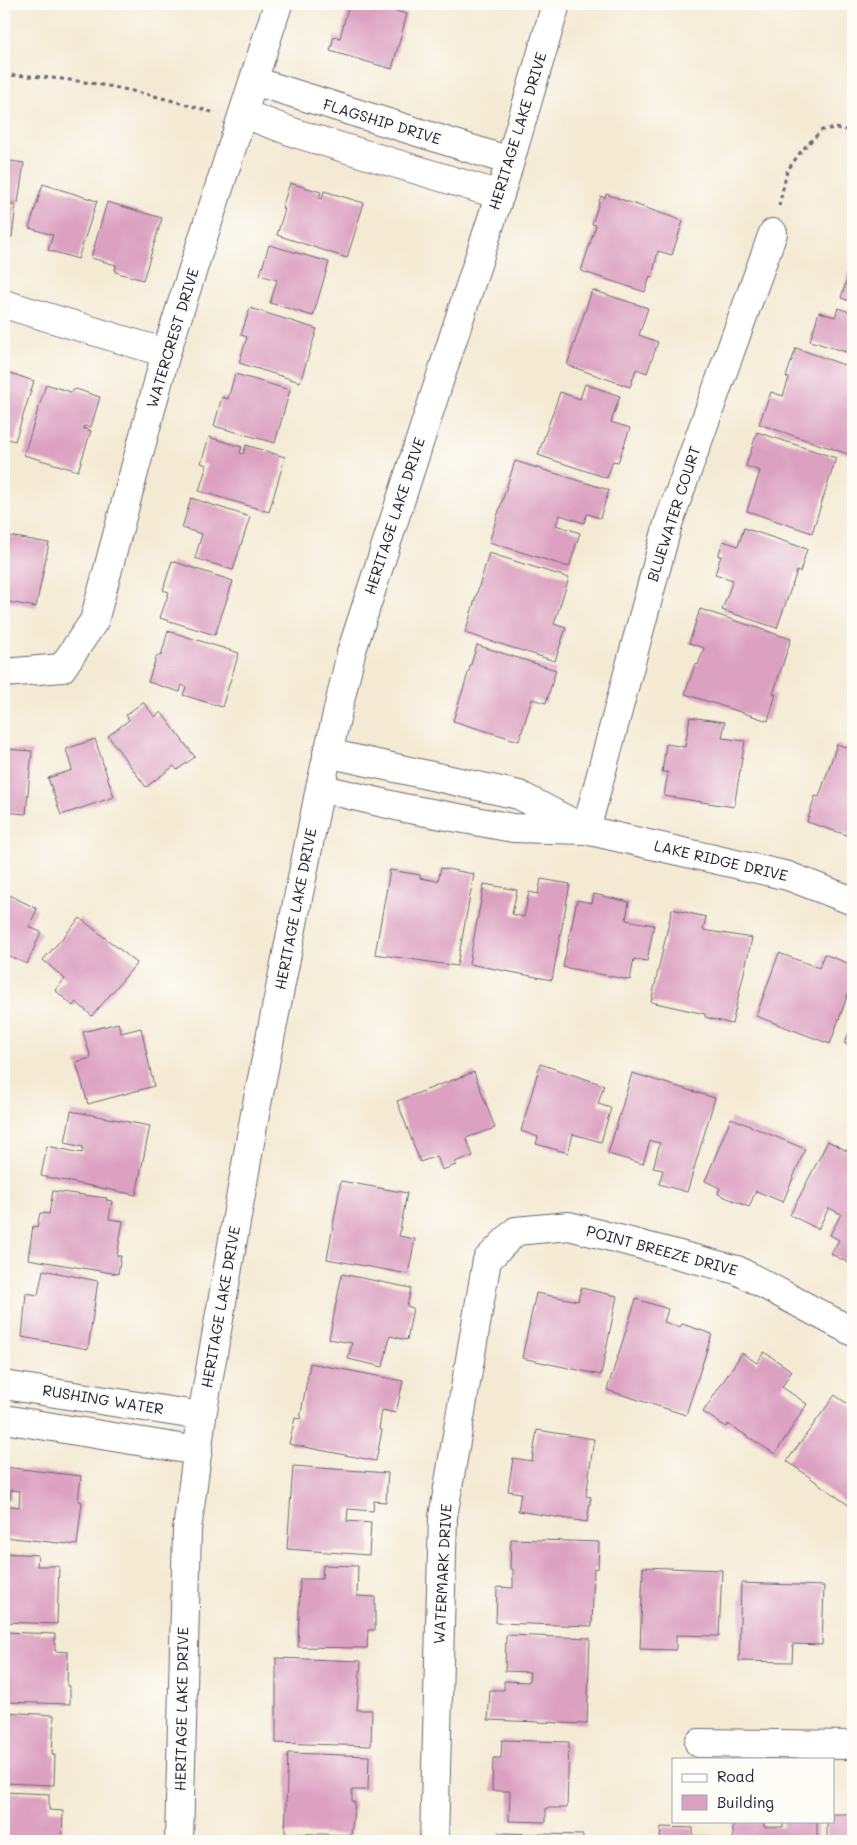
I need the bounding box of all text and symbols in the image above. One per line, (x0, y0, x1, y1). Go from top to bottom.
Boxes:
street label: HERITAGE LAKE DRIVE (483, 49, 551, 212)
street label: FLAGSHIP DRIVE (321, 94, 444, 149)
street label: WATERCREST DRIVE (141, 265, 203, 410)
street label: HERITAGE LAKE DRIVE (359, 434, 429, 597)
street label: BLUEWATER COURT (642, 443, 704, 584)
street label: HERITAGE LAKE DRIVE (270, 826, 321, 991)
street label: LAKE RIDGE DRIVE (652, 835, 790, 885)
street label: POINT BREEZE DRIVE (584, 1220, 741, 1280)
street label: HERITAGE LAKE DRIVE (196, 1224, 244, 1389)
street label: RUSHING WATER (41, 1380, 165, 1418)
street label: WATERMARK DRIVE (428, 1503, 456, 1645)
street label: HERITAGE LAKE DRIVE (170, 1626, 192, 1791)
legend (672, 1758, 834, 1822)
text: Road (717, 1766, 754, 1786)
text: Building (717, 1792, 774, 1812)

